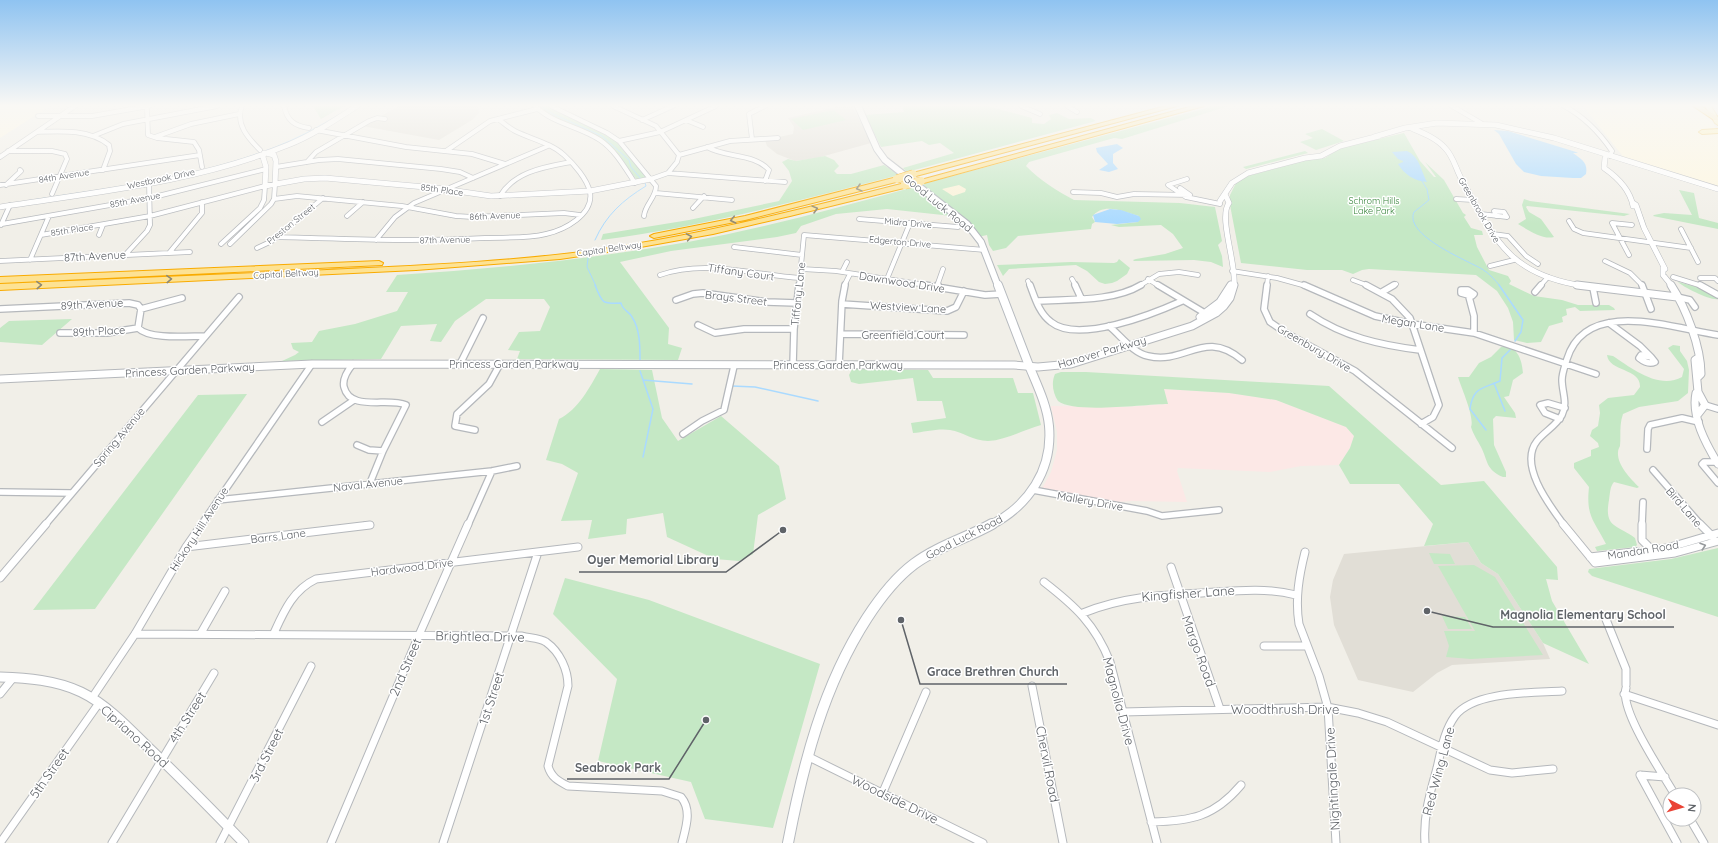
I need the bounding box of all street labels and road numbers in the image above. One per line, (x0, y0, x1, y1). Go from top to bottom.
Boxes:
street label: 84th Avenue (38, 166, 90, 185)
street label: Westbrook Drive (126, 166, 196, 191)
street label: Good Luck Road (901, 171, 975, 235)
street label: Greenbrook Drive (1456, 175, 1503, 244)
street label: 85th Place (420, 181, 464, 198)
street label: 85th Avenue (109, 189, 161, 210)
street label: Preston Street (264, 201, 317, 246)
street label: 86th Avenue (469, 209, 521, 222)
street label: Midra Drive (884, 215, 932, 230)
street label: 85th Place (50, 221, 94, 238)
street label: Edgerton Drive (869, 233, 932, 250)
street label: 87th Avenue (420, 234, 470, 245)
street label: Capital Beltway (576, 238, 642, 259)
street label: 87th Avenue (64, 247, 126, 265)
street label: Tiffany Court (707, 260, 776, 284)
street label: Tiffany Lane (788, 261, 808, 327)
street label: Capital Beltway (253, 266, 319, 281)
street label: Dawnwood Drive (858, 268, 946, 296)
street label: Brays Street (704, 287, 768, 309)
street label: 89th Avenue (60, 295, 124, 313)
street label: Westview Lane (870, 298, 946, 316)
street label: Megan Lane (1381, 311, 1445, 335)
street label: Greenbury Drive (1274, 321, 1354, 375)
street label: 89th Place (72, 323, 126, 339)
street label: Greenfield Court (861, 328, 945, 342)
street label: Hanover Parkway (1056, 333, 1148, 371)
street label: Princess Garden Parkway (449, 357, 579, 371)
street label: Princess Garden Parkway (773, 358, 903, 372)
street label: Princess Garden Parkway (125, 360, 255, 380)
street label: Spring Avenue (90, 404, 148, 470)
street label: Naval Avenue (332, 473, 404, 495)
street label: Hickory Hill Avenue (167, 484, 231, 574)
street label: Bird Lane (1663, 484, 1705, 530)
street label: Mallery Drive (1056, 488, 1124, 514)
street label: Good Luck Road (923, 512, 1005, 562)
street label: Barrs Lane (250, 526, 306, 546)
street label: Mandan Road (1606, 537, 1680, 563)
street label: Hardwood Drive (370, 555, 454, 579)
street label: Kingfisher Lane (1141, 582, 1235, 604)
street label: Margo Road (1179, 613, 1219, 689)
street label: Brightlea Drive (435, 627, 525, 645)
street label: 2nd Street (386, 635, 424, 699)
street label: Magnolia Drive (1100, 655, 1138, 747)
street label: 1st Street (475, 670, 507, 726)
street label: 4th Street (165, 688, 209, 746)
street label: Cipriano Road (98, 701, 172, 771)
street label: Woodthrush Drive (1231, 701, 1339, 717)
street label: 3rd Street (246, 725, 286, 785)
street label: Chervil Road (1033, 725, 1063, 803)
street label: Red Wing Lane (1418, 725, 1458, 817)
street label: Nightingale Drive (1321, 727, 1343, 831)
street label: 5th Street (26, 745, 72, 801)
street label: Woodside Drive (849, 771, 941, 827)

